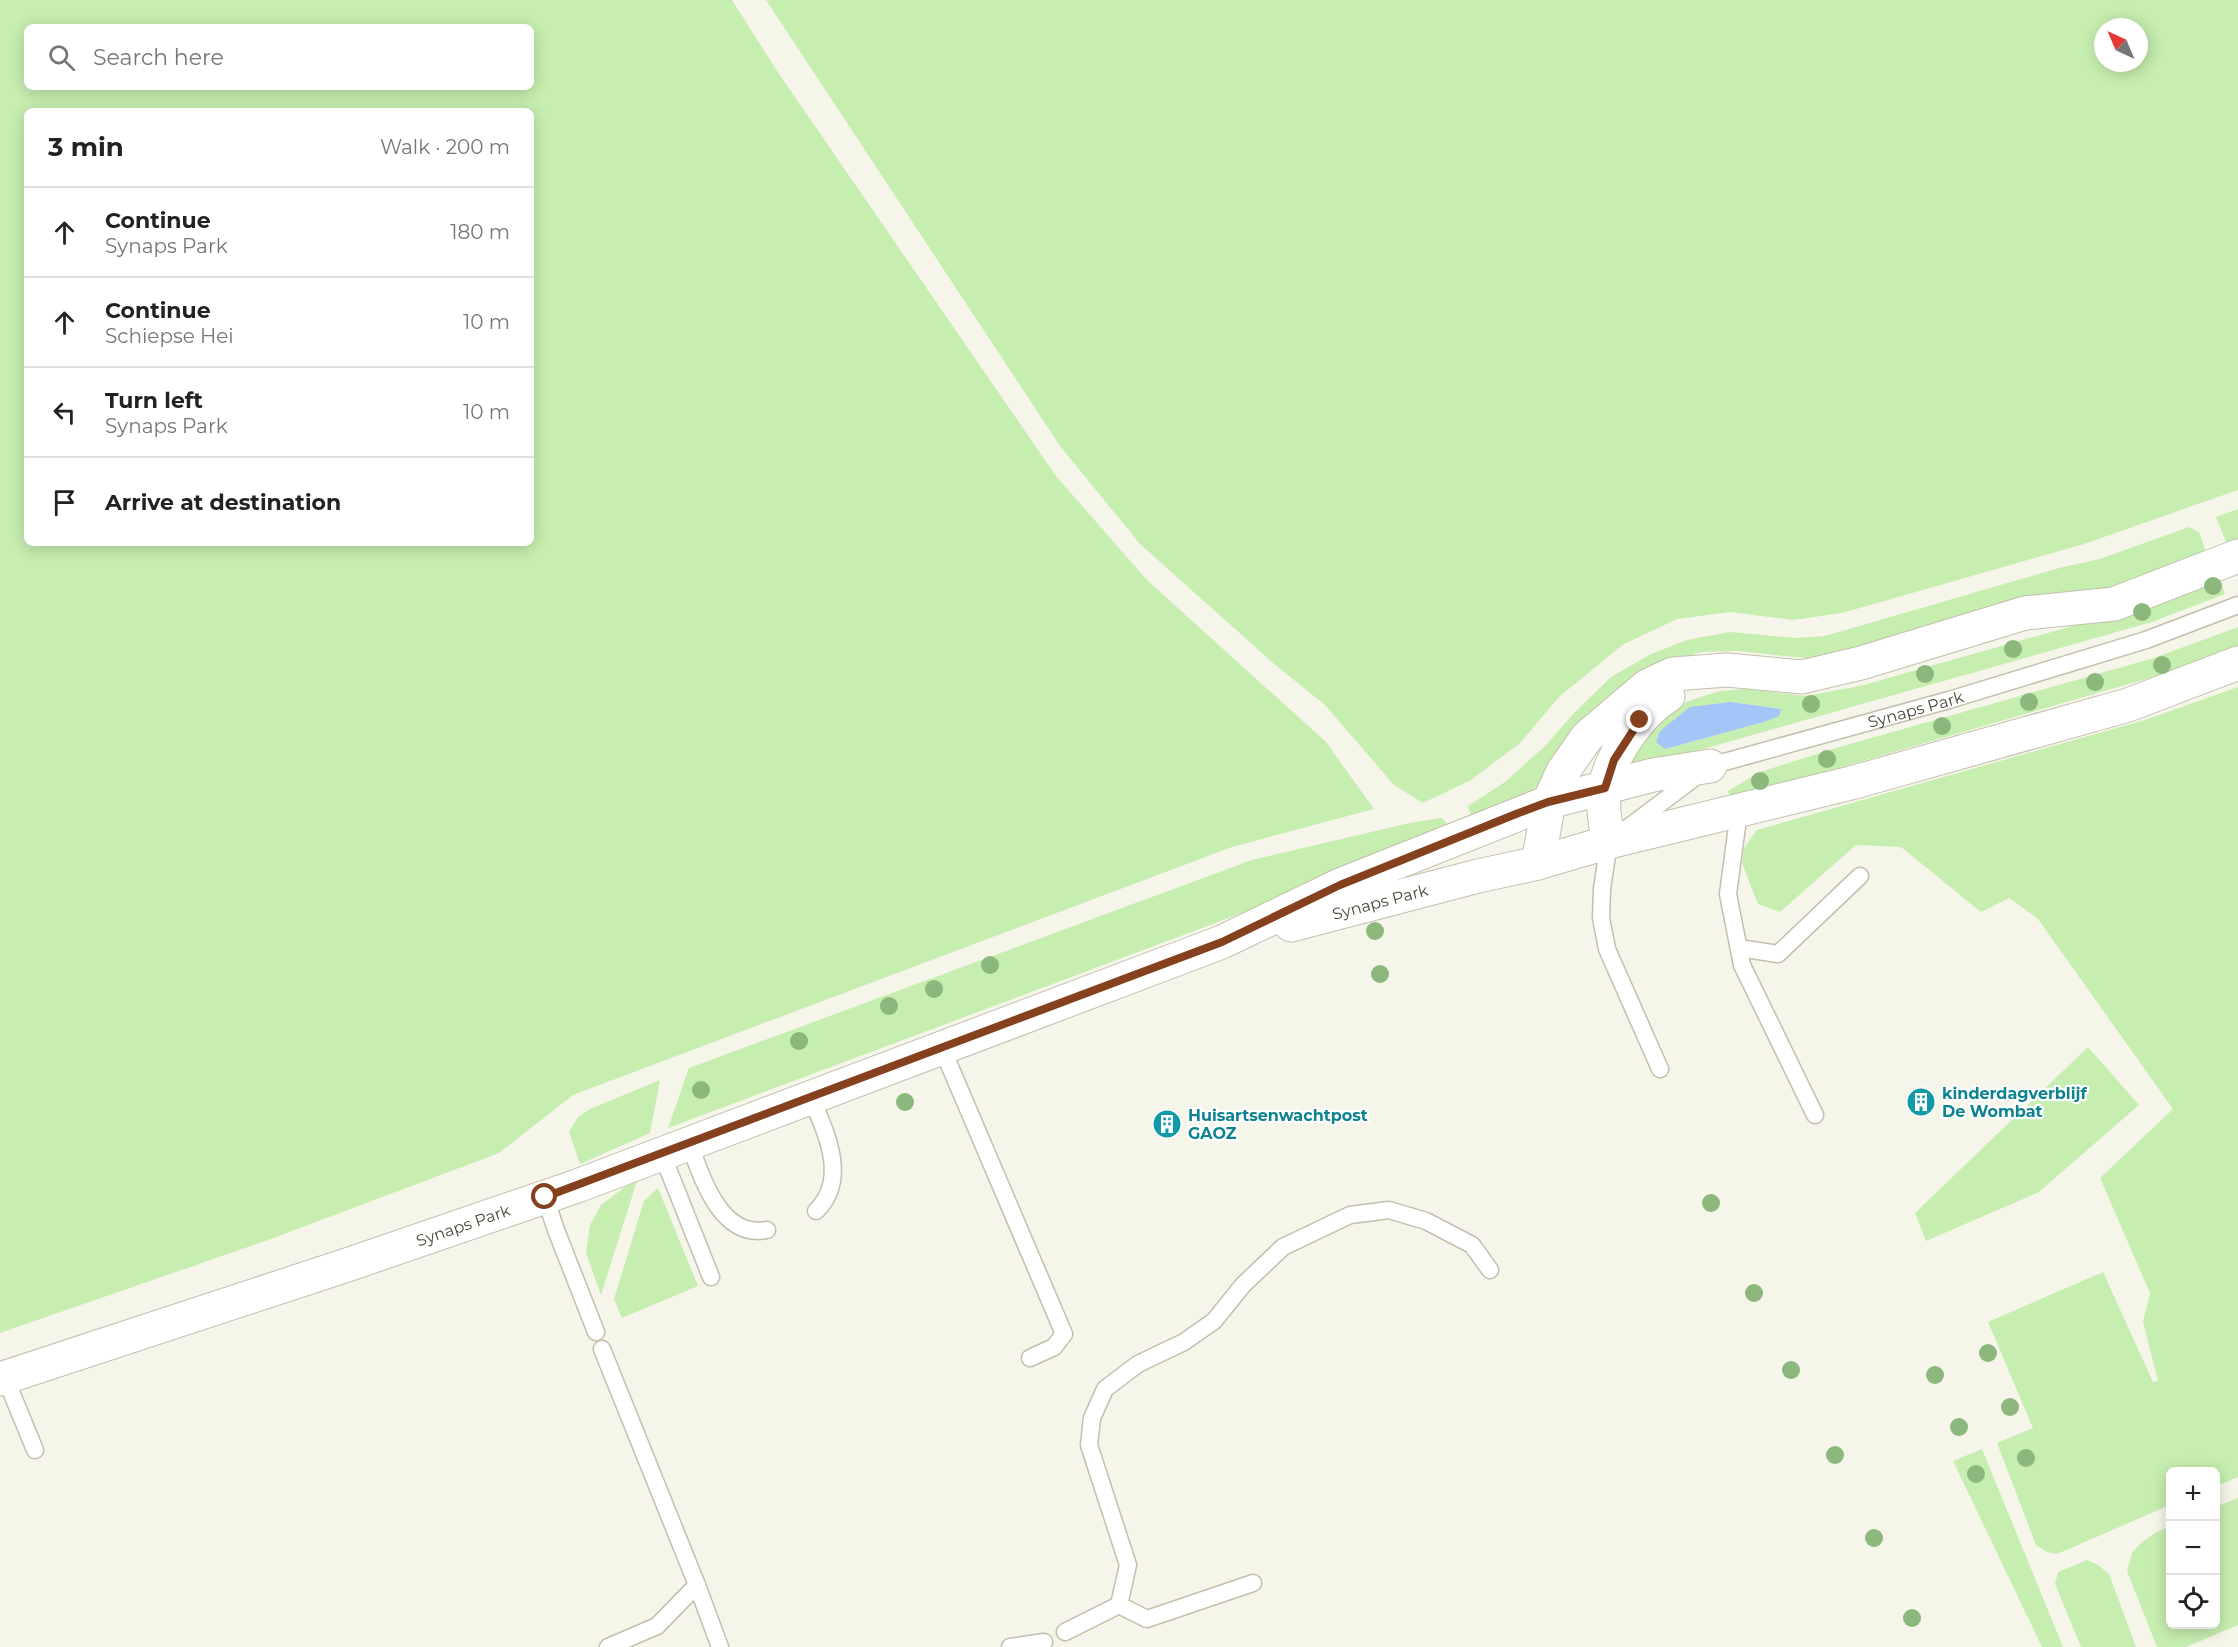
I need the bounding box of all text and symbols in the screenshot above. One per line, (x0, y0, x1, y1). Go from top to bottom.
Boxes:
north arrow (2094, 18, 2148, 72)
search box (24, 24, 534, 90)
icon: search (45, 41, 78, 74)
text: Search here (93, 44, 224, 71)
text: 3 min (48, 131, 124, 163)
text: Walk · 200 m (380, 135, 510, 159)
text: Continue (105, 207, 211, 234)
icon: ahead (48, 216, 81, 249)
text: 180 m (450, 220, 510, 244)
text: Synaps Park (105, 234, 228, 258)
text: Continue (105, 297, 211, 324)
icon: ahead (48, 306, 81, 339)
text: 10 m (463, 310, 510, 334)
text: Schiepse Hei (105, 324, 234, 348)
text: Turn left (105, 387, 203, 414)
icon: left (48, 396, 81, 429)
text: 10 m (463, 400, 510, 424)
text: Synaps Park (105, 414, 228, 438)
icon: arrive (48, 486, 81, 519)
text: Arrive at destination (105, 489, 341, 516)
street label: Synaps Park (1866, 687, 1966, 732)
route end (1626, 706, 1652, 732)
street label: Synaps Park (1330, 880, 1430, 924)
place label: kinderdagverblijf De Wombat (1942, 1084, 2087, 1121)
building icon: kinderdagverblijf De Wombat (1905, 1086, 1937, 1118)
place label: Huisartsenwachtpost GAOZ (1188, 1106, 1368, 1143)
building icon: Huisartsenwachtpost GAOZ (1151, 1108, 1183, 1140)
route start (531, 1183, 557, 1209)
street label: Synaps Park (414, 1201, 513, 1251)
map controls (2166, 1467, 2220, 1629)
button: + (2166, 1467, 2220, 1521)
button: − (2166, 1521, 2220, 1575)
button: locate (2166, 1575, 2220, 1629)

